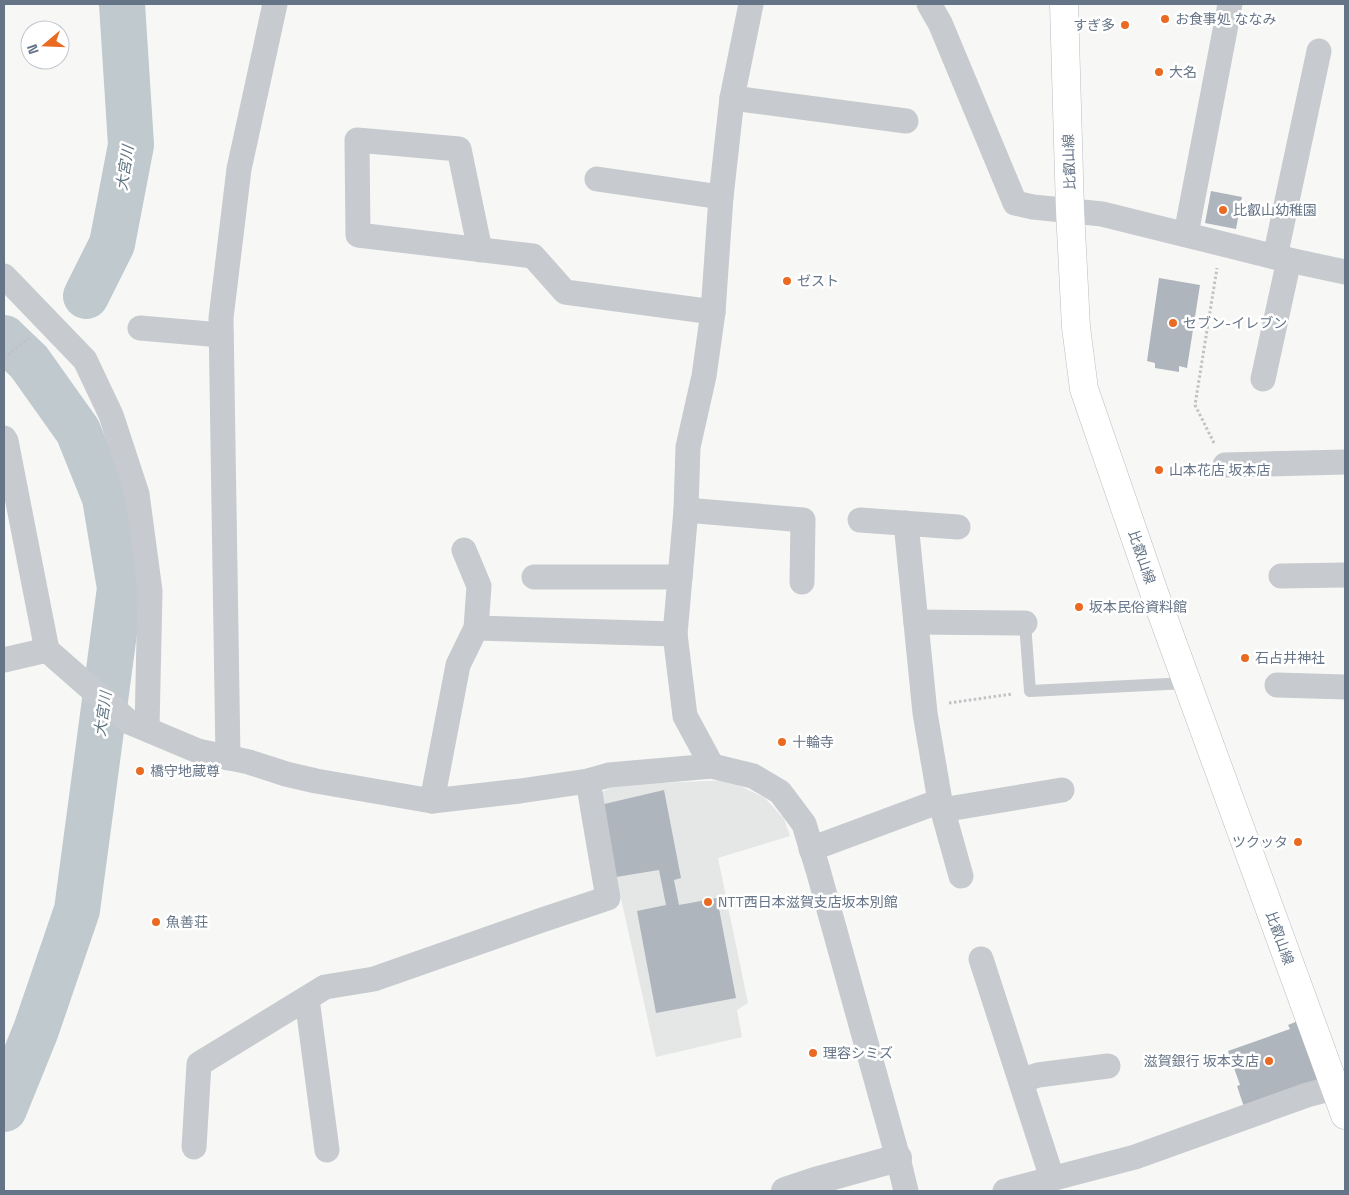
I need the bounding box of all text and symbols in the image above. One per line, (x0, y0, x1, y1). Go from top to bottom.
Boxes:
place label: お食事処 ななみ (1175, 10, 1277, 28)
marker: お食事処 ななみ (1159, 13, 1171, 25)
place label: すぎ多 (1073, 16, 1115, 34)
marker: すぎ多 (1119, 19, 1131, 31)
north arrow (20, 20, 70, 70)
text: N (23, 42, 43, 57)
place label: 大名 (1169, 63, 1197, 81)
marker: 大名 (1153, 66, 1165, 78)
street label: 比叡山線 (1059, 134, 1079, 190)
water label: 大宮川 (112, 142, 138, 192)
place label: 比叡山幼稚園 (1233, 201, 1317, 219)
marker: 比叡山幼稚園 (1217, 204, 1229, 216)
place label: ゼスト (797, 272, 839, 290)
marker: ゼスト (781, 275, 793, 287)
place label: セブン-イレブン (1183, 314, 1287, 332)
marker: セブン-イレブン (1167, 317, 1179, 329)
place label: 山本花店 坂本店 (1169, 461, 1271, 479)
marker: 山本花店 坂本店 (1153, 464, 1165, 476)
street label: 比叡山線 (1124, 528, 1160, 586)
place label: 坂本民俗資料館 (1089, 598, 1187, 616)
marker: 坂本民俗資料館 (1073, 601, 1085, 613)
place label: 石占井神社 (1255, 649, 1325, 667)
marker: 石占井神社 (1239, 652, 1251, 664)
water label: 大宮川 (90, 688, 115, 738)
place label: 十輪寺 (792, 733, 834, 751)
marker: 十輪寺 (776, 736, 788, 748)
place label: 橋守地蔵尊 (150, 762, 220, 780)
marker: 橋守地蔵尊 (134, 765, 146, 777)
place label: ツクッタ (1232, 833, 1288, 851)
marker: ツクッタ (1292, 836, 1304, 848)
place label: NTT西日本滋賀支店坂本別館 (718, 893, 898, 911)
marker: NTT西日本滋賀支店坂本別館 (702, 896, 714, 908)
street label: 比叡山線 (1262, 909, 1298, 967)
place label: 魚善荘 (166, 913, 208, 931)
marker: 魚善荘 (150, 916, 162, 928)
place label: 理容シミズ (823, 1044, 893, 1062)
marker: 理容シミズ (807, 1047, 819, 1059)
place label: 滋賀銀行 坂本支店 (1143, 1052, 1259, 1070)
marker: 滋賀銀行 坂本支店 (1263, 1055, 1275, 1067)

